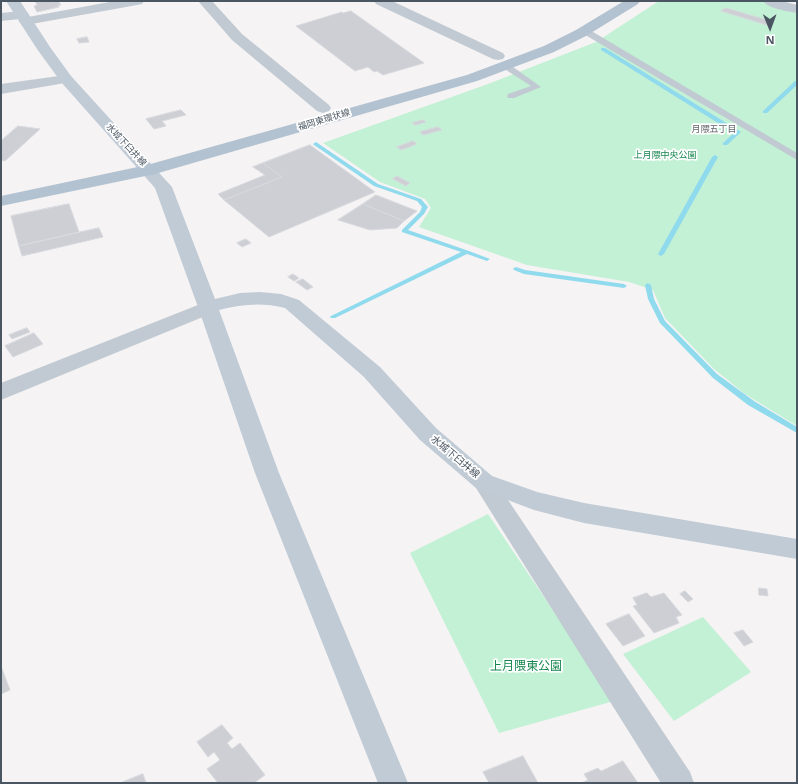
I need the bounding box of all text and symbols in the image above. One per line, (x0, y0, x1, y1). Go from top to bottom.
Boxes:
north arrow (750, 8, 790, 48)
text: N (766, 33, 775, 48)
street label: 福岡東環状線 (297, 107, 351, 133)
street label: 水城下臼井線 (104, 122, 148, 168)
district label: 月隈五丁目 (692, 124, 736, 134)
park label: 上月隈中央公園 (634, 150, 696, 160)
street label: 水城下臼井線 (428, 433, 482, 481)
park label: 上月隈東公園 (490, 660, 562, 674)

